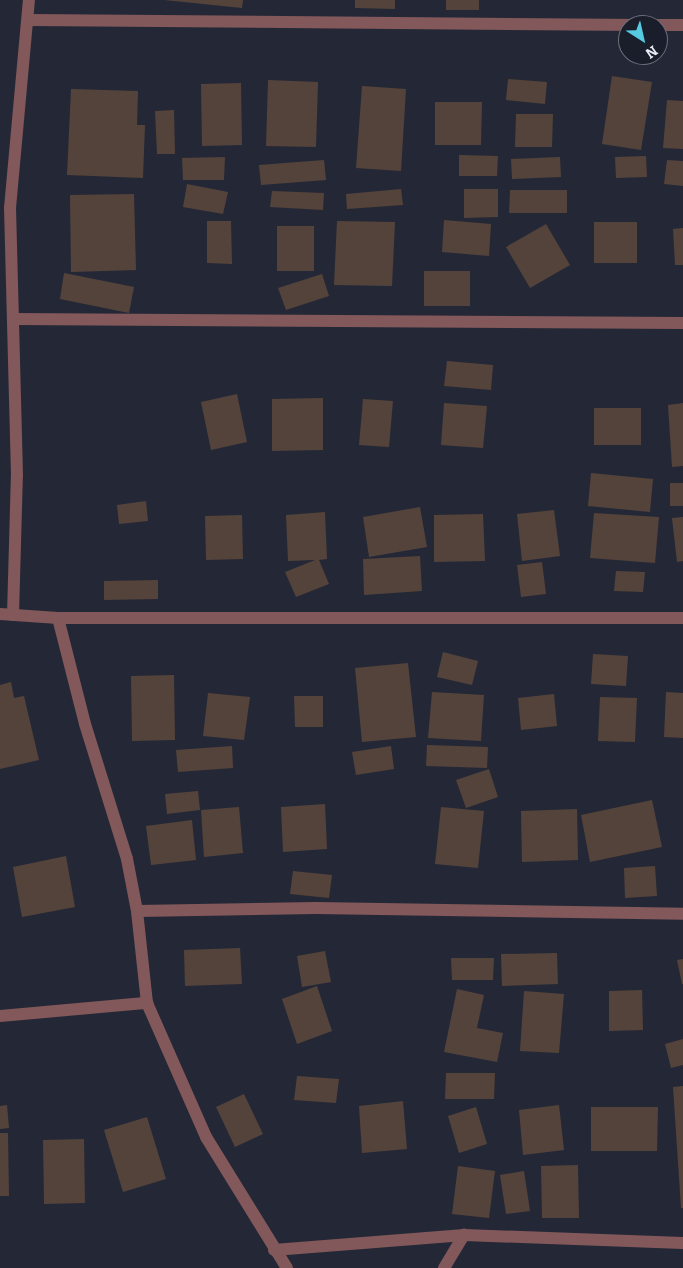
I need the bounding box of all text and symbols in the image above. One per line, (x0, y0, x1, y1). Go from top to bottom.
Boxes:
north arrow (618, 15, 668, 65)
text: N (642, 42, 661, 62)

